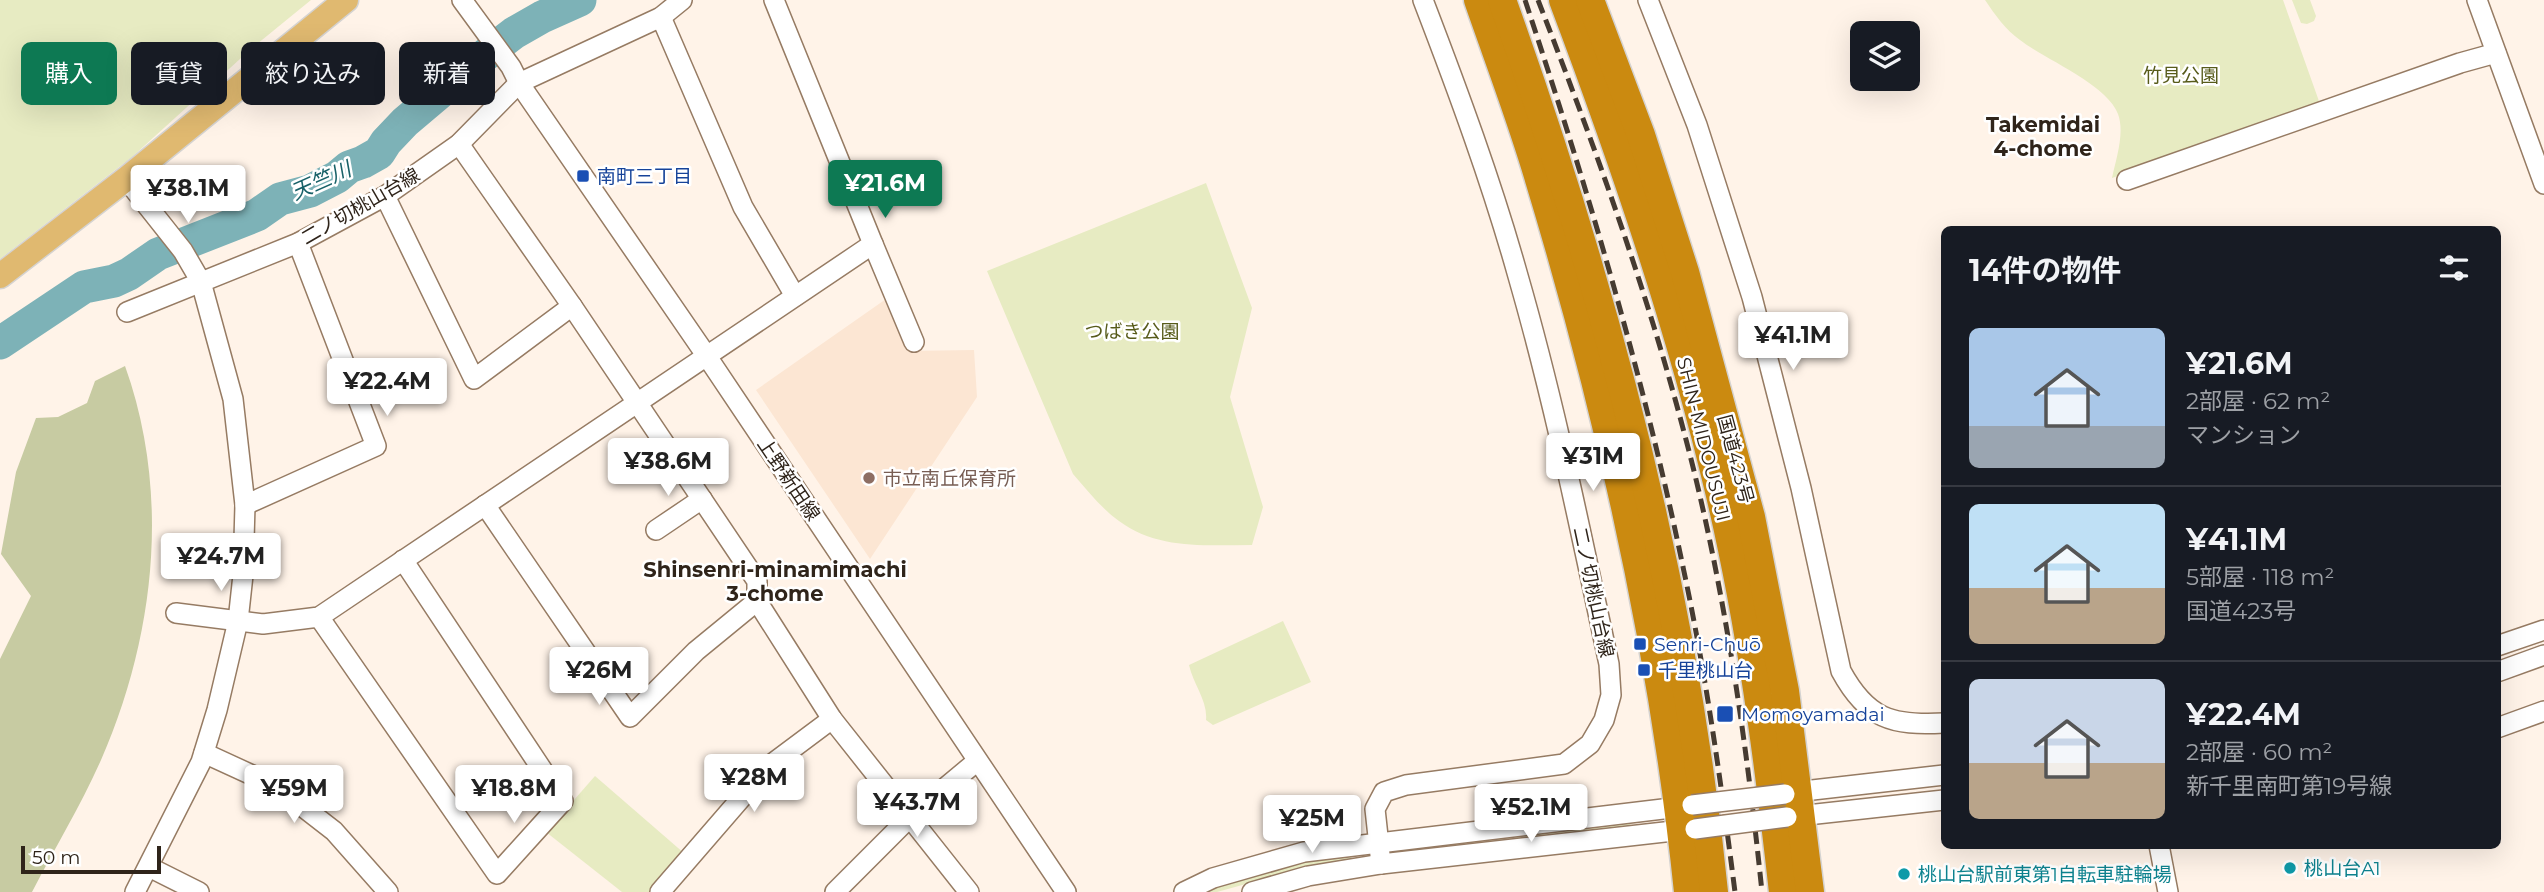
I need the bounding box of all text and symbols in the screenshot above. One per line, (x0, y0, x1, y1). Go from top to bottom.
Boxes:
map controls (1850, 21, 1920, 91)
button: layers (1850, 21, 1920, 91)
chip: 購入 (21, 42, 117, 105)
chip: 賃貸 (131, 42, 227, 105)
chip: 絞り込み (241, 42, 385, 105)
chip: 新着 (399, 42, 495, 105)
park label: 竹見公園 (2143, 64, 2219, 87)
district label: Takemidai 4-chome (1986, 112, 2100, 161)
water label: 天竺川 (287, 155, 356, 205)
pin: ¥21.6M (828, 160, 942, 220)
street label: 二ノ切桃山台線 (297, 163, 424, 250)
place label: 南町三丁目 (597, 165, 692, 188)
pin: ¥38.1M (131, 166, 245, 225)
marker: 南町三丁目 (575, 168, 591, 184)
text: ¥21.6M (844, 169, 926, 197)
text: ¥38.1M (147, 174, 229, 202)
icon: filters (2435, 249, 2473, 287)
text: 14件の物件 (1969, 252, 2121, 289)
pin: ¥41.1M (1736, 312, 1850, 372)
park label: つばき公園 (1084, 320, 1180, 343)
text: ¥41.1M (1754, 321, 1832, 349)
text: ¥21.6M (2186, 345, 2293, 382)
street label: SHIN-MIDOUSUJI (1672, 355, 1735, 523)
icon: home (2025, 356, 2109, 440)
pin: ¥22.4M (330, 358, 444, 418)
text: ¥22.4M (343, 367, 431, 395)
text: 2部屋 · 62 m² (2186, 387, 2330, 415)
street label: 国道423号 (1713, 412, 1758, 506)
text: マンション (2186, 421, 2301, 449)
street label: 上野新田線 (752, 433, 825, 525)
pin: ¥31M (1552, 434, 1634, 493)
pin: ¥38.6M (611, 438, 725, 498)
text: ¥31M (1562, 442, 1624, 470)
text: ¥38.6M (624, 447, 712, 475)
place label: 市立南丘保育所 (883, 467, 1016, 490)
marker: 市立南丘保育所 (861, 470, 877, 486)
text: ¥41.1M (2186, 521, 2287, 558)
street label: 二ノ切桃山台線 (1568, 525, 1619, 660)
icon: home (2025, 532, 2109, 616)
pin: ¥24.7M (164, 534, 278, 593)
text: ¥24.7M (177, 542, 265, 570)
district label: Shinsenri-minamimachi 3-chome (643, 557, 907, 606)
text: 5部屋 · 118 m² (2186, 563, 2334, 591)
text: 国道423号 (2186, 597, 2296, 625)
place label: Senri-Chuō (1654, 633, 1761, 656)
marker: Senri-Chuō (1632, 636, 1648, 652)
pin: ¥26M (558, 648, 640, 707)
text: ¥26M (565, 656, 633, 684)
place label: 千里桃山台 (1658, 659, 1753, 682)
marker: 千里桃山台 (1636, 662, 1652, 678)
text: ¥22.4M (2186, 696, 2301, 733)
place label: Momoyamadai (1741, 703, 1885, 726)
marker: Momoyamadai (1715, 704, 1735, 724)
icon: home (2025, 707, 2109, 791)
text: 2部屋 · 60 m² (2186, 738, 2332, 766)
pin: ¥28M (713, 754, 795, 814)
text: ¥28M (720, 763, 788, 791)
pin: ¥59M (253, 766, 335, 825)
pin: ¥18.8M (457, 766, 571, 825)
text: 新千里南町第19号線 (2186, 772, 2392, 800)
text: ¥59M (260, 774, 328, 802)
text: ¥18.8M (471, 774, 557, 802)
pin: ¥43.7M (860, 780, 974, 839)
pin: ¥52.1M (1474, 784, 1588, 844)
text: ¥43.7M (873, 788, 961, 816)
text: ¥52.1M (1491, 793, 1571, 821)
pin: ¥25M (1271, 796, 1353, 855)
text: ¥25M (1279, 804, 1345, 832)
scale bar (21, 843, 161, 875)
text: 50 m (32, 846, 80, 869)
place label: 桃山台A1 (2304, 857, 2381, 880)
marker: 桃山台A1 (2282, 860, 2298, 876)
place label: 桃山台駅前東第1自転車駐輪場 (1918, 863, 2172, 886)
marker: 桃山台駅前東第1自転車駐輪場 (1896, 866, 1912, 882)

